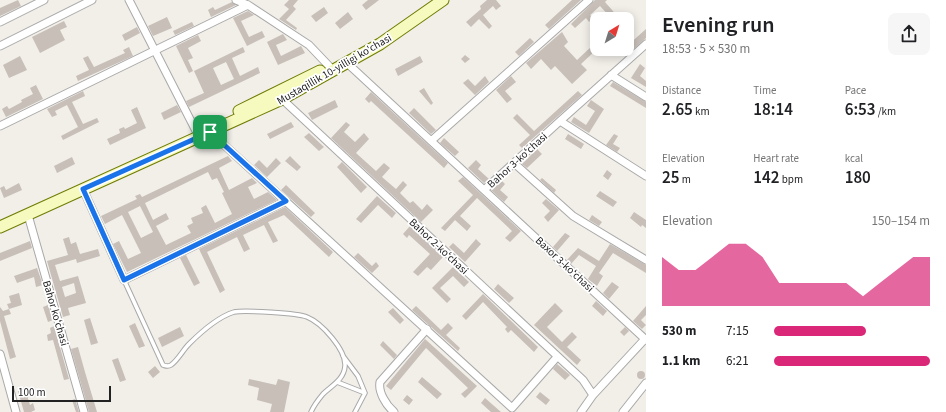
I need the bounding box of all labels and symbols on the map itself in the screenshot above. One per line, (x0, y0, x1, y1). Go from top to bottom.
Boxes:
north arrow (590, 12, 634, 56)
street label: Mustaqillik 10-yilligi ko'chasi (274, 30, 394, 109)
pin (193, 115, 227, 149)
street label: Bahor 3-koʻchasi (484, 129, 551, 191)
street label: Bahor 2-koʻchasi (406, 215, 472, 278)
street label: Baxor 3-koʻchasi (532, 233, 597, 295)
street label: Bahor koʻchasi (39, 279, 72, 348)
scale bar (12, 384, 111, 403)

